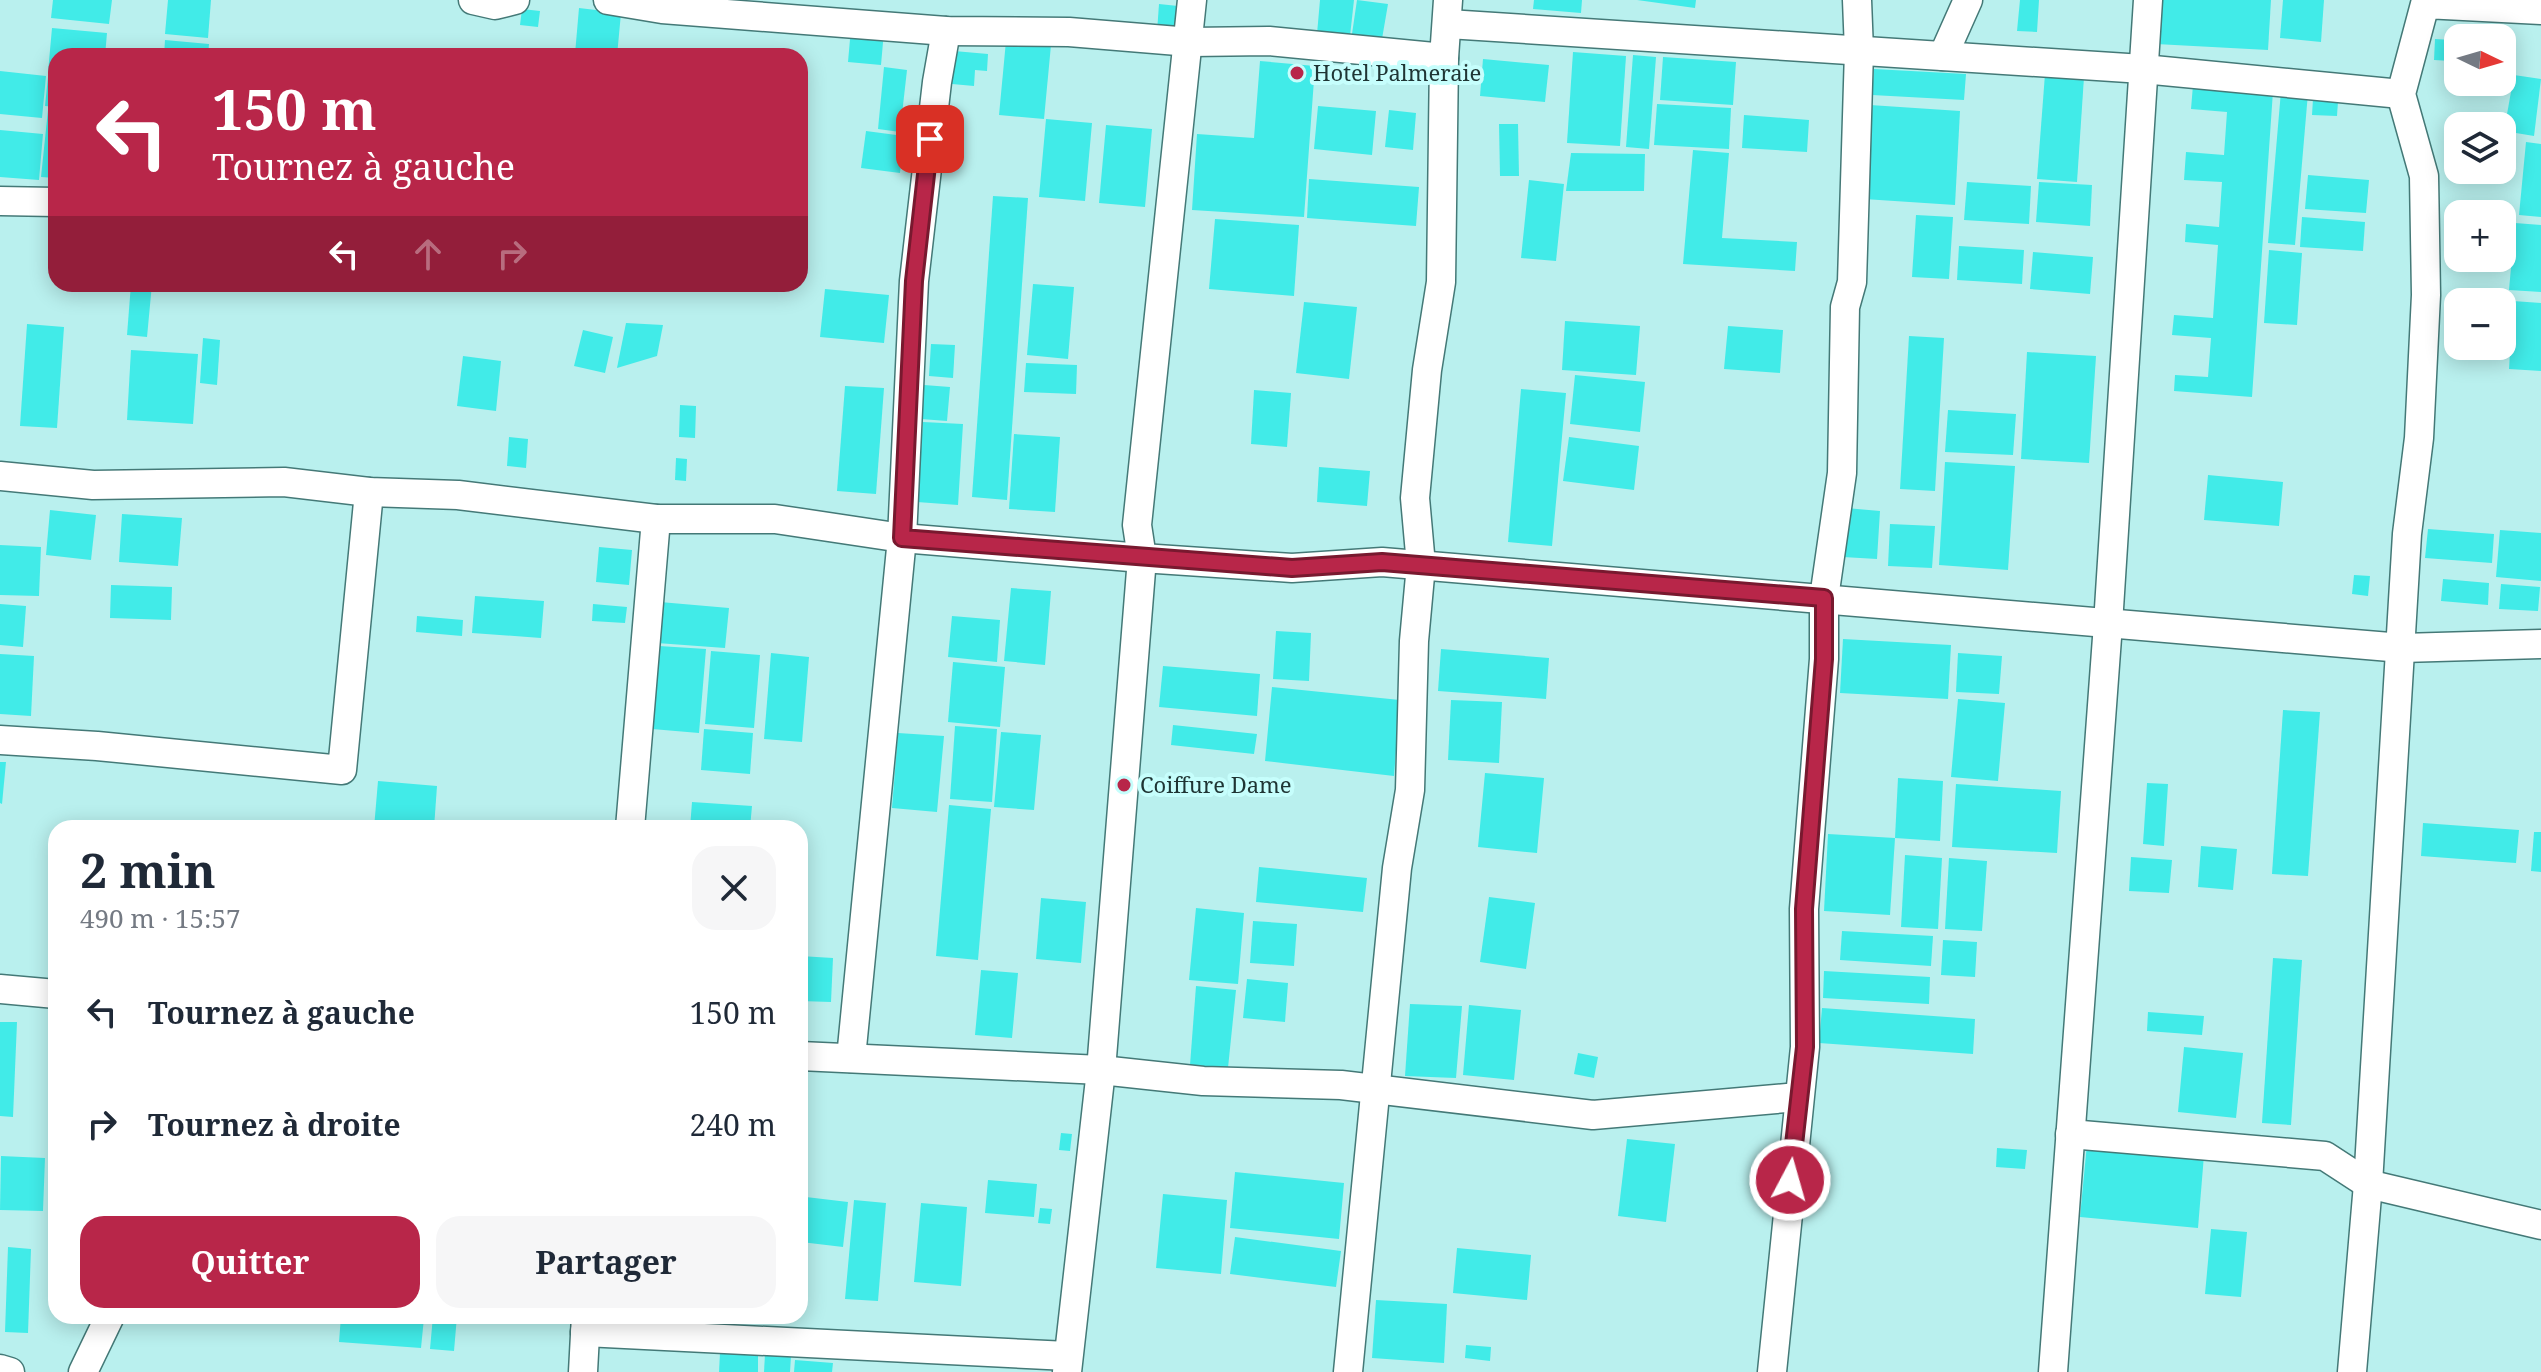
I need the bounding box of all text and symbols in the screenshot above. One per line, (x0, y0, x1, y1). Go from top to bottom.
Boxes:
north arrow (2444, 24, 2516, 96)
map controls (2444, 24, 2516, 360)
place label: Hotel Palmeraie (1313, 57, 1481, 87)
marker: Hotel Palmeraie (1288, 64, 1306, 82)
text: 150 m (212, 70, 377, 146)
icon: left (80, 80, 184, 184)
pin (896, 105, 964, 173)
button: layers (2444, 112, 2516, 184)
icon: arrive (908, 117, 952, 161)
text: Tournez à gauche (212, 142, 515, 191)
button: + (2444, 200, 2516, 272)
icon: left (322, 232, 366, 276)
icon: ahead (406, 232, 450, 276)
icon: right (490, 232, 534, 276)
button: − (2444, 288, 2516, 360)
place label: Coiffure Dame (1140, 769, 1292, 799)
marker: Coiffure Dame (1115, 776, 1133, 794)
text: 2 min (80, 837, 216, 902)
button: close (692, 846, 776, 930)
text: 490 m · 15:57 (80, 900, 241, 936)
icon: left (80, 990, 124, 1034)
text: Tournez à gauche (148, 992, 415, 1033)
text: 150 m (690, 992, 776, 1033)
icon: right (80, 1102, 124, 1146)
text: Tournez à droite (148, 1104, 401, 1145)
text: 240 m (690, 1104, 776, 1145)
position arrow (1748, 1138, 1832, 1222)
button: Quitter (80, 1216, 420, 1308)
button: Partager (436, 1216, 776, 1308)

